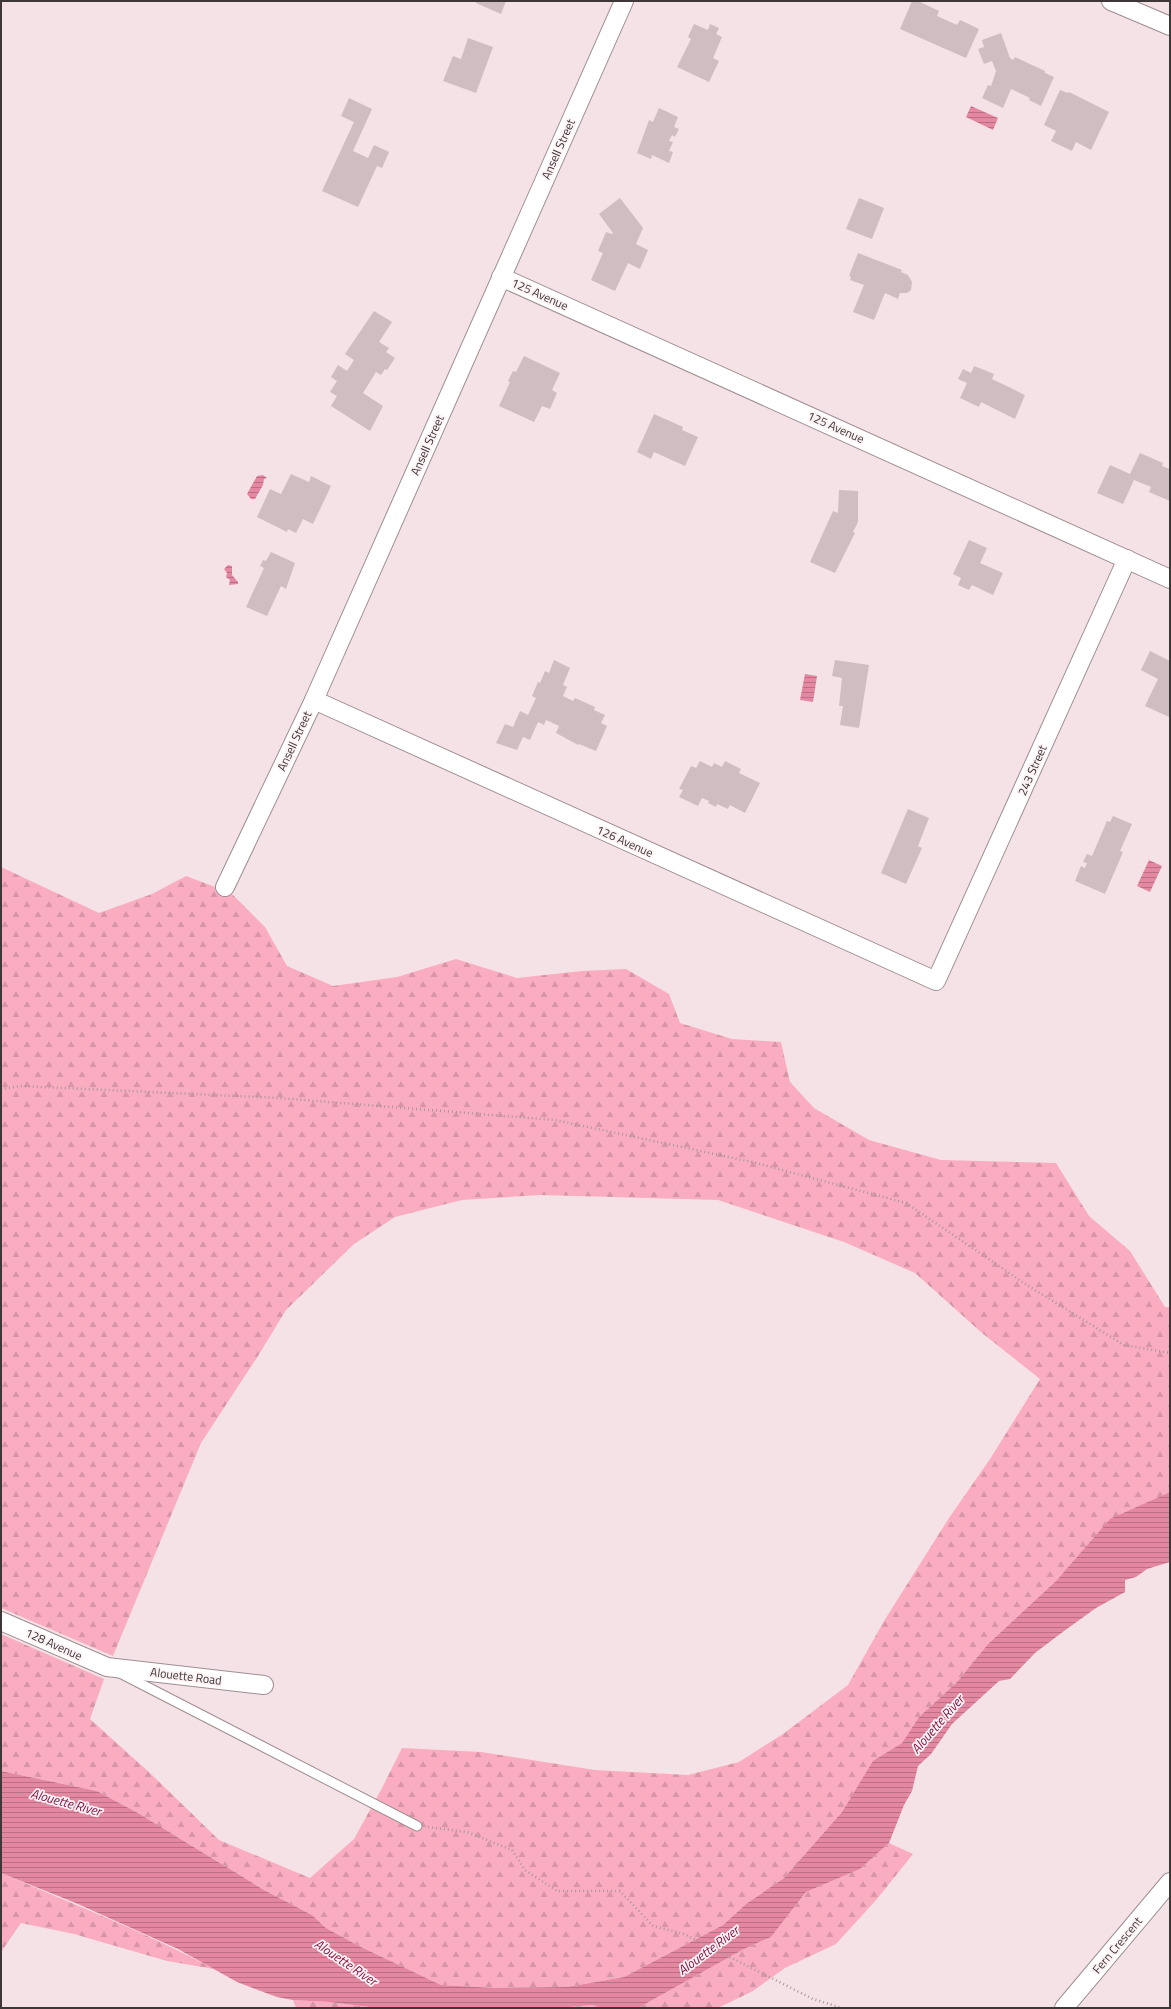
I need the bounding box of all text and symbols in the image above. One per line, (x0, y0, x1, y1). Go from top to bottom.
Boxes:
street label: Ansell Street (536, 115, 580, 182)
street label: 125 Avenue (509, 273, 571, 315)
street label: 125 Avenue (805, 406, 867, 448)
street label: Ansell Street (405, 411, 449, 478)
street label: Ansell Street (272, 707, 317, 774)
street label: 243 Street (1012, 741, 1052, 798)
street label: 126 Avenue (594, 820, 656, 862)
street label: 128 Avenue (23, 1623, 85, 1665)
street label: Alouette Road (149, 1662, 223, 1690)
water label: Alouette River (906, 1689, 969, 1758)
water label: Alouette River (29, 1783, 105, 1821)
street label: Fern Crescent (1087, 1912, 1147, 1978)
water label: Alouette River (673, 1919, 744, 1980)
water label: Alouette River (311, 1934, 383, 1991)

